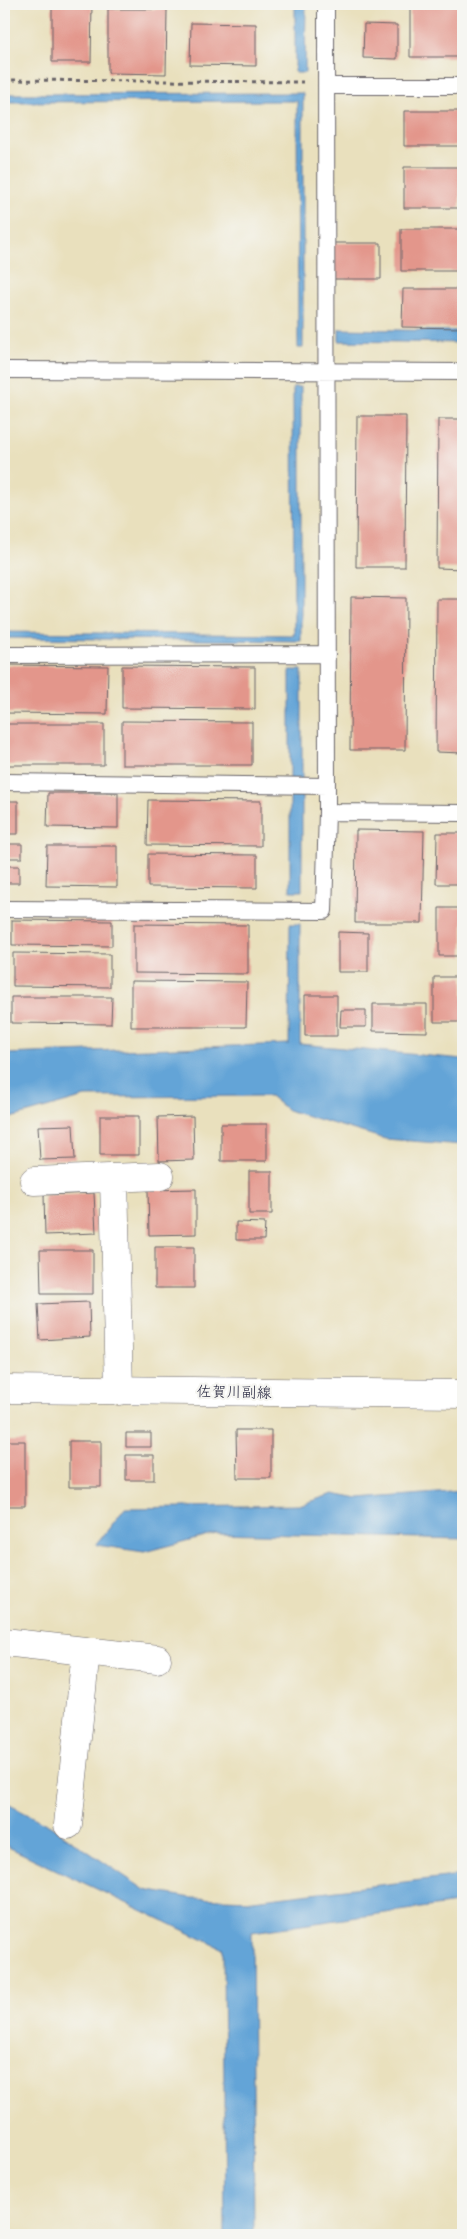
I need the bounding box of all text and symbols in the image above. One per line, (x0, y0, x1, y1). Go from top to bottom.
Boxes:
street label: 佐賀川副線 (196, 1381, 272, 1404)

